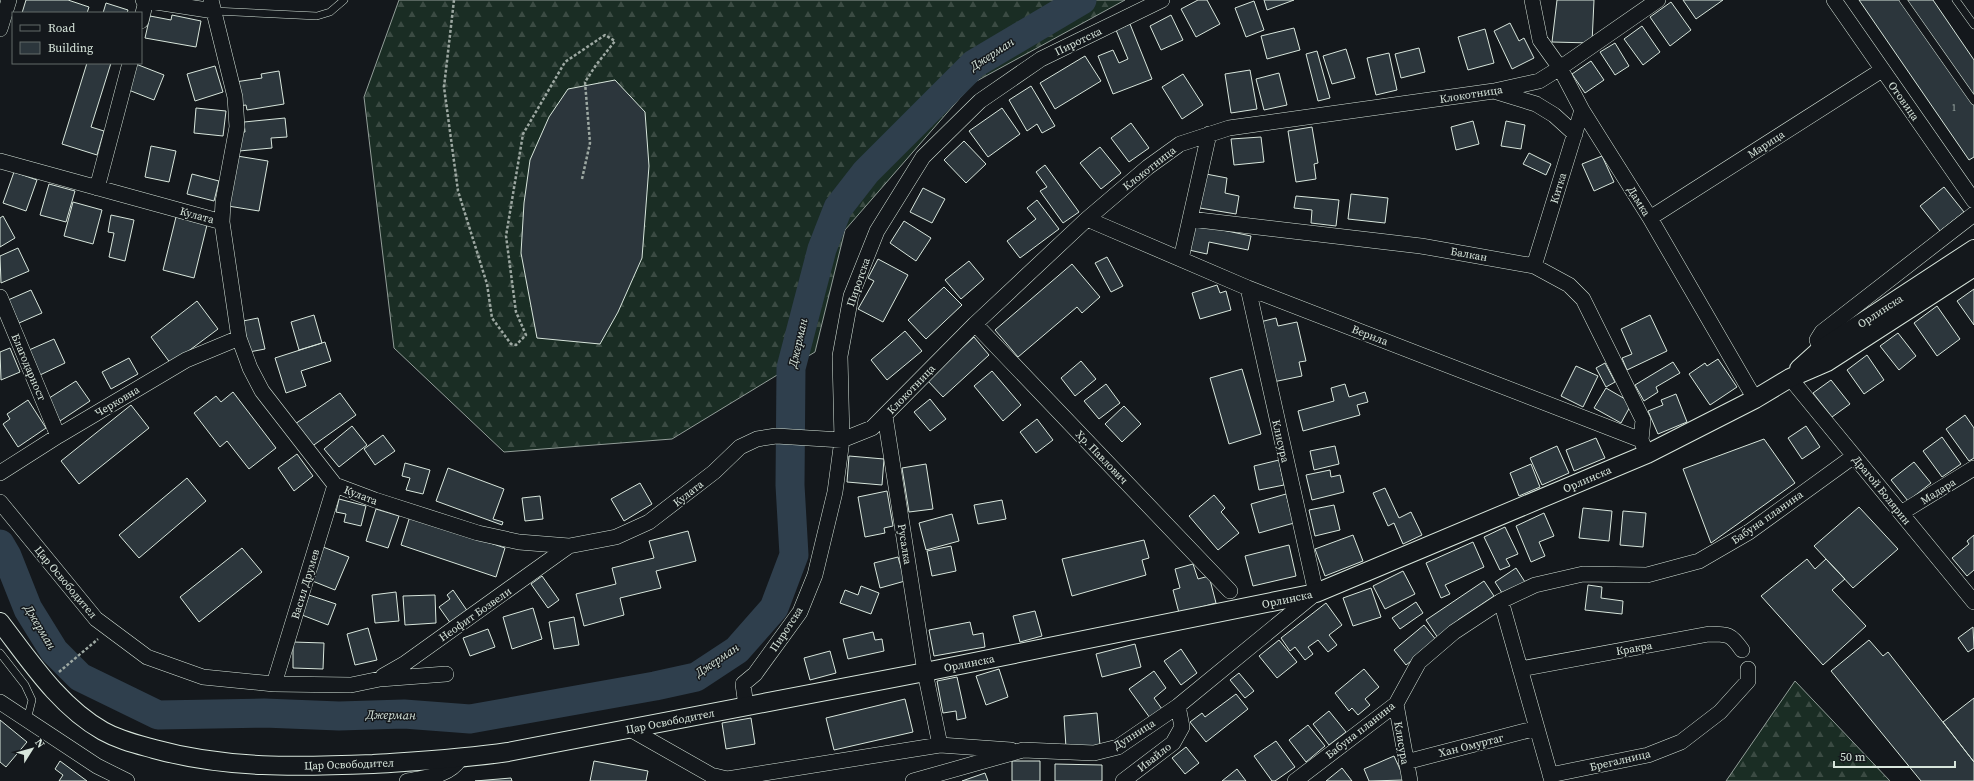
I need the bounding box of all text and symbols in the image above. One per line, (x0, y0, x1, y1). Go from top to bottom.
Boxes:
legend (12, 12, 142, 64)
text: Road (48, 20, 75, 36)
street label: Пиротска (1052, 23, 1105, 59)
water label: Джерман (966, 34, 1017, 75)
text: Building (48, 40, 93, 56)
street label: Отовица (1885, 79, 1923, 124)
street label: Клокотница (1438, 82, 1504, 107)
house number: 1 (1952, 102, 1956, 114)
street label: Марица (1745, 127, 1788, 162)
street label: Клокотница (1120, 143, 1179, 194)
street label: Китка (1547, 171, 1570, 205)
street label: Дамка (1624, 183, 1654, 219)
street label: Кулата (178, 204, 216, 227)
street label: Балкан (1449, 244, 1489, 265)
street label: Пиротска (843, 255, 874, 309)
street label: Орлинска (1855, 291, 1906, 332)
water label: Джерман (784, 317, 811, 370)
street label: Верила (1350, 322, 1391, 349)
street label: Благодарност (8, 331, 49, 403)
street label: Клокотница (884, 361, 939, 417)
street label: Черковна (92, 382, 143, 421)
street label: Клисура (1268, 418, 1293, 464)
street label: Хр. Павлович (1072, 427, 1131, 488)
street label: Драгой Болярин (1849, 452, 1914, 528)
street label: Орлинска (1561, 462, 1614, 496)
street label: Мадара (1918, 475, 1959, 508)
street label: Кулата (670, 477, 707, 510)
street label: Кулата (342, 482, 380, 509)
street label: Бабуна планина (1728, 487, 1806, 548)
street label: Русалка (894, 523, 915, 566)
street label: Цар Освободител (31, 543, 100, 622)
street label: Васил Друмев (288, 547, 323, 621)
street label: Неофит Бозвели (436, 584, 515, 645)
street label: Орлинска (1261, 587, 1314, 612)
water label: Джерман (20, 601, 60, 653)
street label: Пиротска (766, 604, 807, 655)
street label: Кракра (1615, 638, 1654, 659)
water label: Джерман (691, 639, 742, 681)
street label: Орлинска (943, 651, 996, 676)
street label: Бабуна планина (1322, 698, 1398, 762)
street label: Цар Освободител (624, 706, 716, 737)
water label: Джерман (365, 707, 416, 723)
street label: Дупница (1111, 716, 1158, 753)
street label: Клисура (1390, 720, 1413, 766)
north arrow (12, 729, 52, 769)
street label: Хан Омуртаг (1437, 730, 1505, 761)
text: N (31, 736, 48, 751)
street label: Ивайло (1134, 739, 1174, 775)
scale bar (1834, 743, 1955, 769)
street label: Брегалница (1588, 746, 1652, 775)
text: 50 m (1840, 749, 1866, 765)
street label: Цар Освободител (304, 755, 394, 774)

